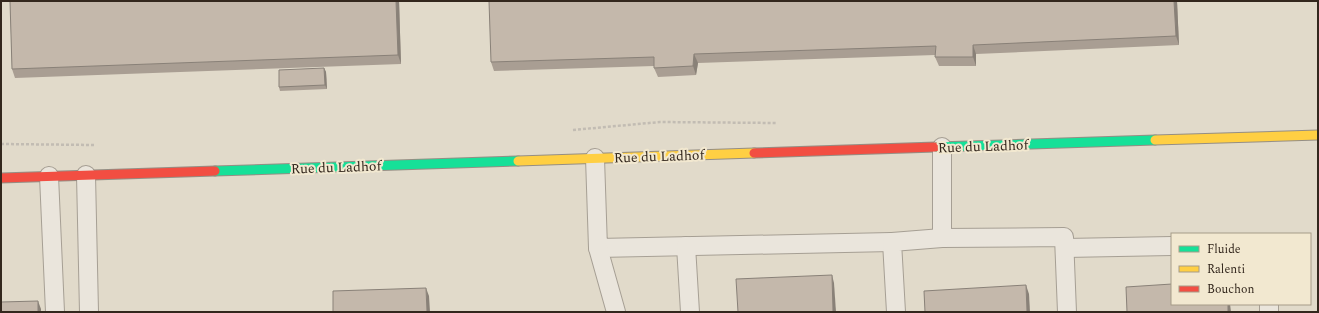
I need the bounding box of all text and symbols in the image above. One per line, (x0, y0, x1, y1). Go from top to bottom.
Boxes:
street label: Rue du Ladhof (937, 134, 1030, 159)
street label: Rue du Ladhof (613, 144, 706, 169)
street label: Rue du Ladhof (290, 155, 383, 180)
legend (1171, 233, 1311, 305)
text: Fluide (1207, 240, 1241, 259)
text: Ralenti (1207, 260, 1245, 279)
text: Bouchon (1207, 280, 1254, 299)

